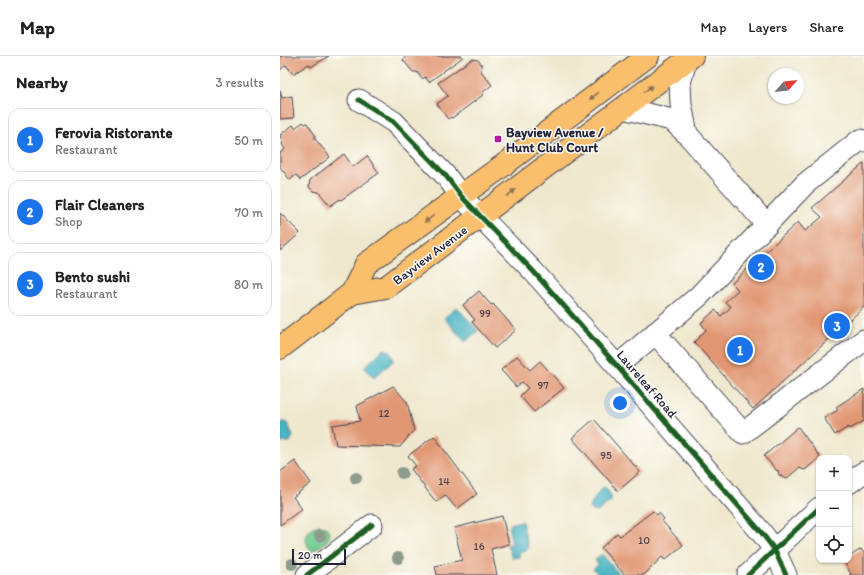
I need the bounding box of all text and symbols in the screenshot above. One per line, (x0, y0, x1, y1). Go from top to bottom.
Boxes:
text: Map (20, 16, 55, 39)
text: Map (701, 19, 726, 36)
text: Layers (748, 19, 787, 36)
text: Share (809, 19, 844, 36)
north arrow (768, 68, 804, 104)
text: Nearby (16, 72, 68, 92)
text: 3 results (215, 75, 264, 90)
one-way arrow (643, 85, 653, 93)
one-way arrow (589, 92, 600, 101)
text: Ferovia Ristorante (55, 124, 173, 142)
place label: Bayview Avenue / Hunt Club Court (506, 125, 604, 155)
text: 1 (27, 133, 33, 148)
text: 50 m (234, 133, 263, 148)
marker: Bayview Avenue / Hunt Club Court (493, 134, 503, 144)
text: Restaurant (55, 142, 117, 157)
one-way arrow (505, 188, 516, 197)
text: Flair Cleaners (55, 196, 145, 214)
text: 2 (27, 205, 33, 220)
text: 70 m (235, 205, 263, 220)
text: Shop (55, 214, 82, 229)
one-way arrow (424, 215, 435, 223)
street label: Bayview Avenue (390, 222, 470, 288)
pin: 2 (748, 252, 774, 282)
text: Bento sushi (55, 268, 130, 286)
text: 3 (26, 277, 34, 292)
text: 80 m (234, 277, 263, 292)
text: Restaurant (55, 286, 117, 301)
house number: 99 (479, 307, 491, 320)
pin: 3 (824, 311, 850, 341)
pin: 1 (727, 335, 753, 365)
street label: Laureleaf Road (614, 347, 680, 421)
house number: 97 (537, 379, 549, 392)
your location (610, 393, 630, 413)
house number: 12 (379, 407, 390, 420)
house number: 95 (600, 449, 612, 462)
map controls (816, 455, 852, 563)
button: + (816, 455, 852, 491)
house number: 14 (438, 475, 450, 488)
button: − (816, 491, 852, 527)
button: locate (816, 527, 852, 563)
house number: 10 (638, 534, 650, 547)
house number: 16 (474, 540, 485, 553)
scale bar (292, 547, 346, 566)
text: 20 m (298, 549, 322, 562)

